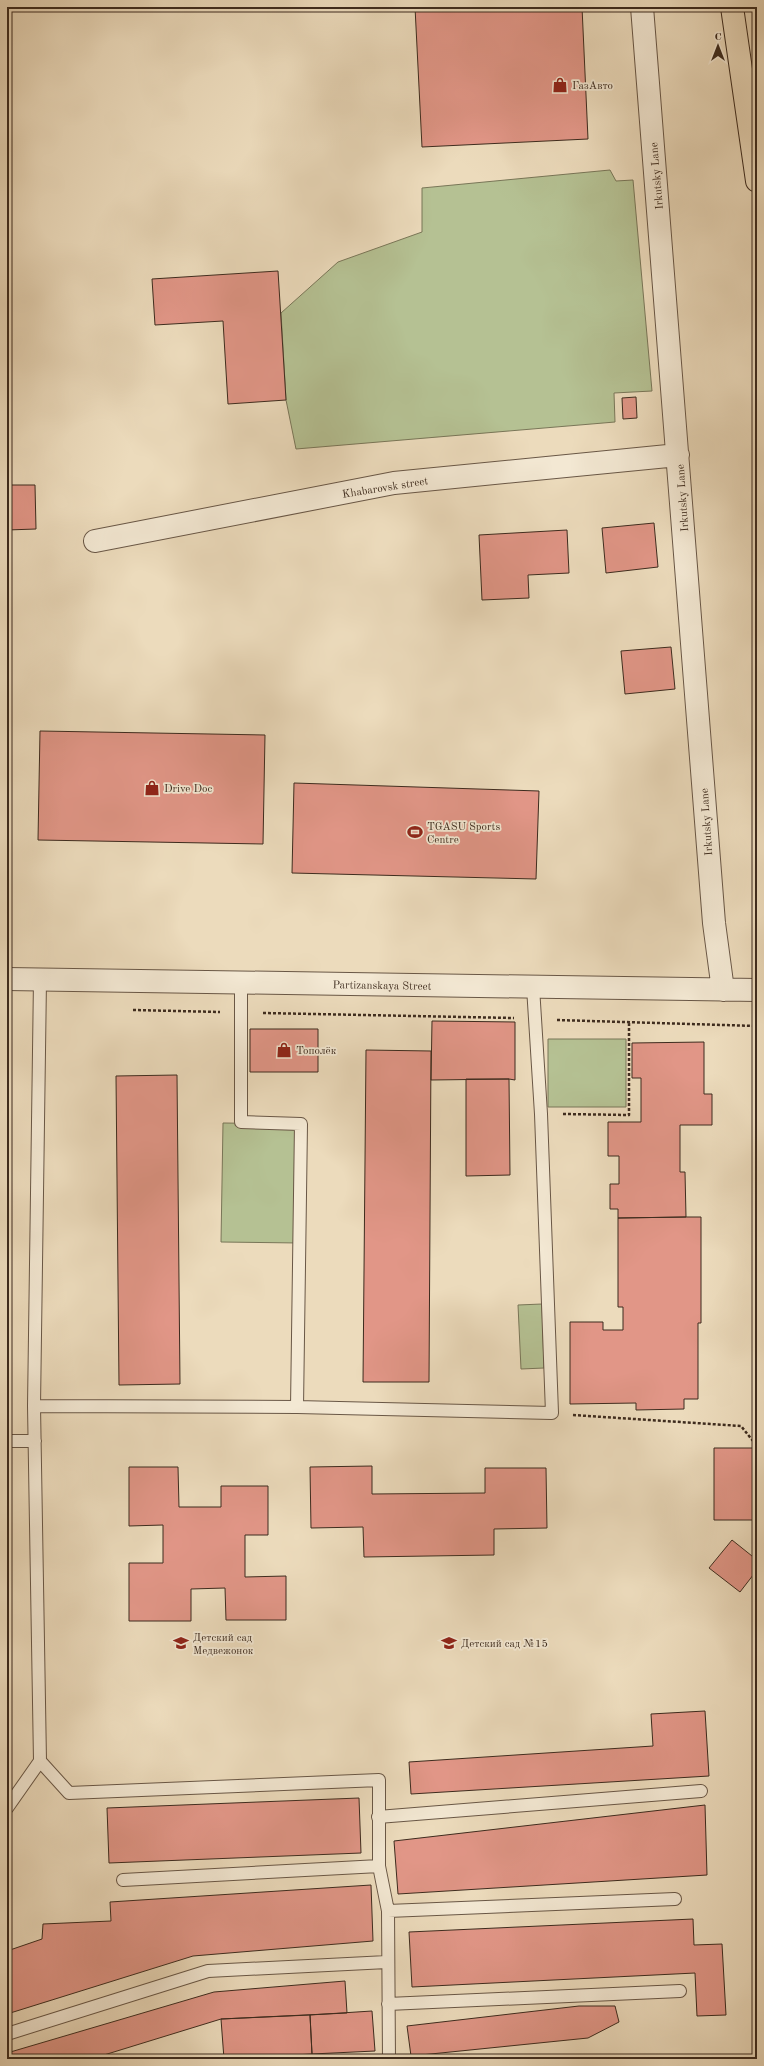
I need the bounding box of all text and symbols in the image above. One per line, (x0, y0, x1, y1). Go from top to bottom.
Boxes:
north arrow (698, 26, 738, 66)
text: С (714, 32, 722, 43)
shop icon: ГазАвто (551, 76, 569, 94)
place label: ГазАвто (572, 81, 613, 92)
street label: Irkutsky Lane (649, 142, 666, 210)
street label: Irkutsky Lane (676, 464, 691, 532)
street label: Khabarovsk street (342, 476, 429, 501)
shop icon: Drive Doc (143, 779, 161, 797)
place label: Drive Doc (164, 784, 213, 795)
street label: Irkutsky Lane (700, 788, 715, 856)
place label: TGASU Sports Centre (427, 822, 500, 846)
sports icon: TGASU Sports Centre (406, 823, 424, 841)
street label: Partizanskaya Street (332, 980, 432, 993)
shop icon: Тополёк (275, 1041, 293, 1059)
place label: Тополёк (296, 1046, 337, 1057)
place label: Детский сад Медвежонок (193, 1633, 254, 1657)
school or university icon: Детский сад Медвежонок (172, 1634, 190, 1652)
school or university icon: Детский сад №15 (440, 1634, 458, 1652)
place label: Детский сад №15 (461, 1639, 548, 1650)

